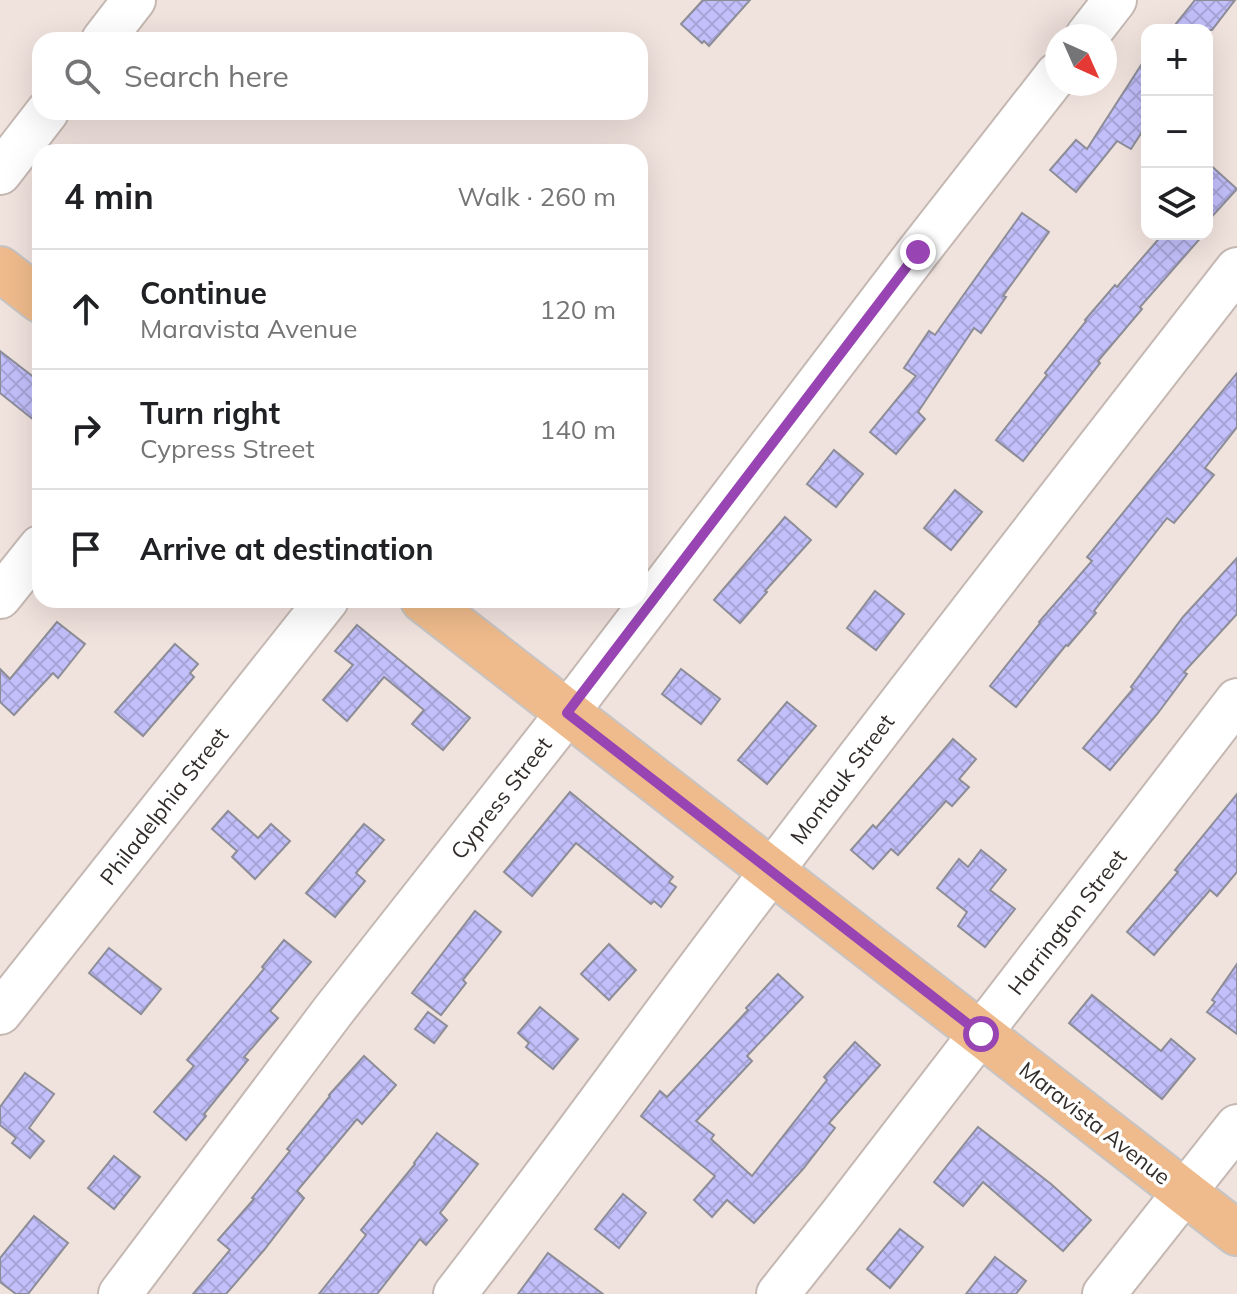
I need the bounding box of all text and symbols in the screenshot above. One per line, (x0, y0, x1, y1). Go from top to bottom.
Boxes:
north arrow (1045, 24, 1117, 96)
map controls (1141, 24, 1213, 240)
button: + (1141, 24, 1213, 96)
search box (32, 32, 648, 120)
icon: search (60, 54, 104, 98)
text: Search here (124, 57, 289, 95)
button: − (1141, 96, 1213, 168)
button: layers (1141, 168, 1213, 240)
text: 4 min (64, 175, 154, 218)
text: Walk · 260 m (457, 180, 616, 213)
route end (900, 234, 936, 270)
text: Continue (140, 274, 267, 312)
icon: ahead (64, 287, 108, 331)
text: 120 m (540, 293, 616, 326)
text: Maravista Avenue (140, 312, 358, 345)
text: Turn right (140, 394, 280, 432)
icon: right (64, 407, 108, 451)
text: 140 m (540, 413, 616, 446)
text: Cypress Street (140, 432, 315, 465)
icon: arrive (64, 527, 108, 571)
text: Arrive at destination (140, 530, 434, 568)
street label: Montauk Street (784, 708, 900, 850)
street label: Philadelphia Street (94, 721, 234, 890)
street label: Cypress Street (445, 731, 558, 865)
street label: Harrington Street (1001, 843, 1133, 1000)
route start (963, 1016, 999, 1052)
street label: Maravista Avenue (1014, 1055, 1176, 1191)

